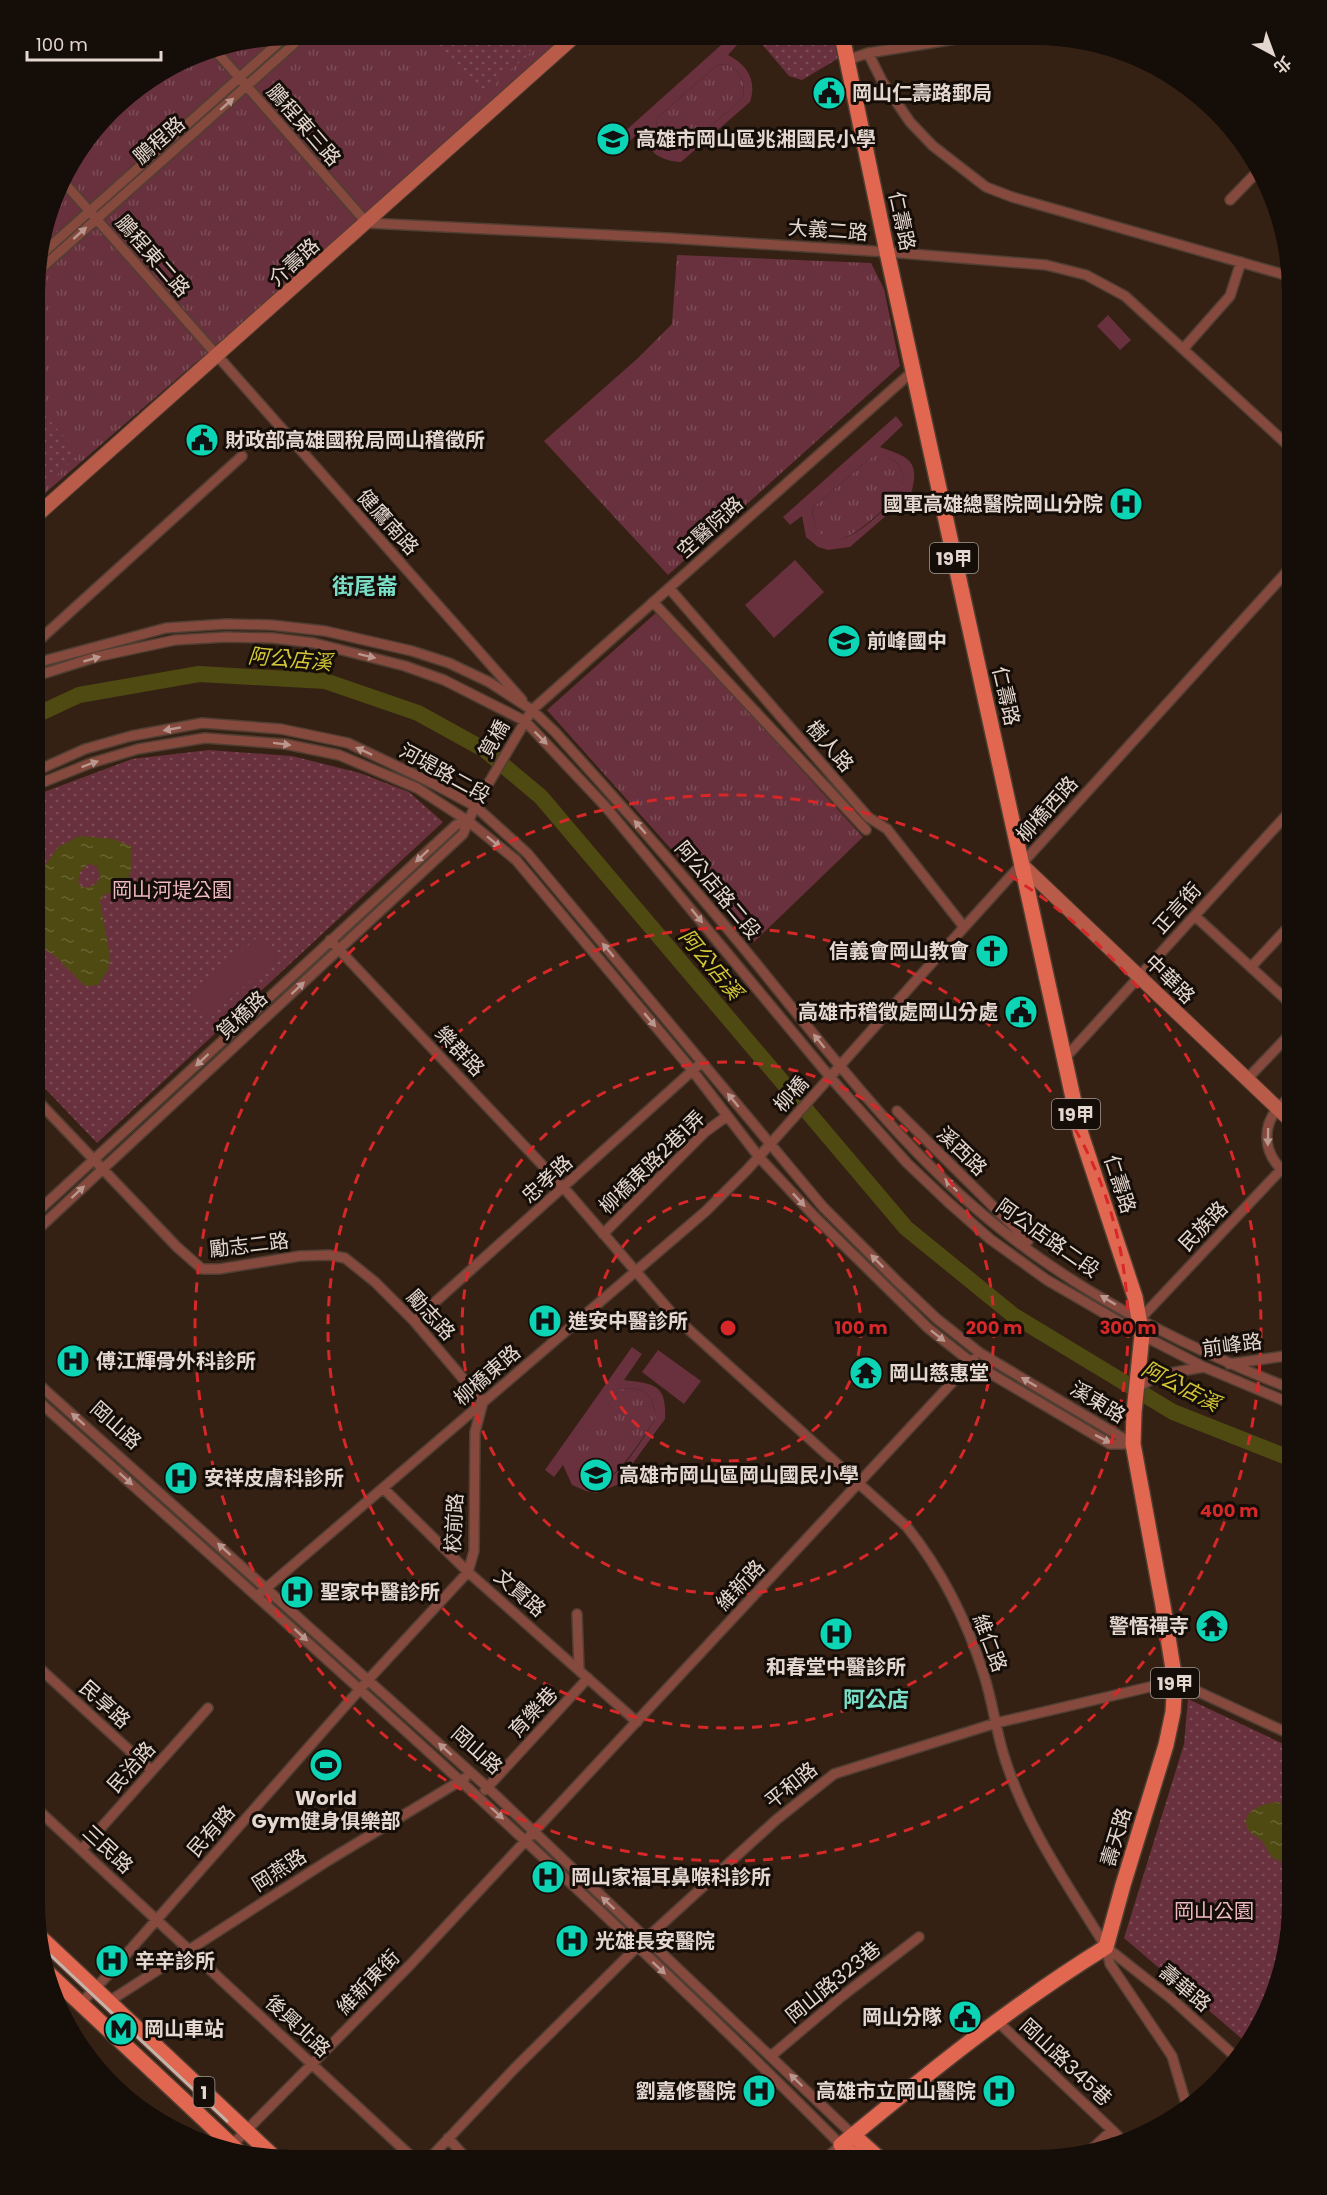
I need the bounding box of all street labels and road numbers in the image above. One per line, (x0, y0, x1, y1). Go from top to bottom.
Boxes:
street label: 鵬程東三路 (261, 78, 347, 172)
street label: 鵬程路 (127, 110, 191, 170)
street label: 仁壽路 (882, 189, 922, 253)
street label: 鵬程東二路 (110, 209, 196, 303)
street label: 大義二路 (787, 213, 869, 247)
street label: 介壽路 (262, 232, 326, 292)
street label: 健鷹南路 (351, 483, 425, 561)
street label: 空醫院路 (671, 490, 749, 564)
road number: 19甲 (930, 543, 978, 573)
street label: 仁壽路 (986, 664, 1026, 728)
street label: 樹人路 (800, 714, 860, 778)
street label: 筧橋 (472, 715, 516, 763)
street label: 河堤路二段 (394, 737, 496, 809)
street label: 柳橋西路 (1010, 770, 1084, 848)
street label: 阿公店路二段 (669, 835, 767, 945)
street label: 正言街 (1147, 876, 1207, 940)
street label: 中華路 (1139, 948, 1201, 1010)
street label: 筧橋路 (211, 984, 273, 1046)
street label: 樂群路 (429, 1020, 491, 1082)
street label: 柳橋 (767, 1070, 815, 1118)
road number: 19甲 (1052, 1099, 1100, 1129)
street label: 柳橋東路2巷1弄 (593, 1104, 711, 1220)
street label: 溪西路 (931, 1120, 993, 1182)
street label: 忠孝路 (515, 1149, 579, 1209)
street label: 仁壽路 (1097, 1151, 1143, 1217)
street label: 阿公店路二段 (991, 1192, 1105, 1284)
street label: 民族路 (1172, 1195, 1234, 1257)
street label: 勵志二路 (208, 1226, 290, 1264)
street label: 勵志路 (400, 1284, 462, 1346)
street label: 前峰路 (1200, 1327, 1264, 1363)
street label: 柳橋東路 (448, 1338, 526, 1412)
street label: 溪東路 (1065, 1375, 1131, 1429)
street label: 岡山路 (84, 1395, 148, 1455)
street label: 校前路 (438, 1492, 470, 1554)
street label: 維新路 (709, 1554, 771, 1616)
street label: 文賢路 (488, 1563, 552, 1623)
street label: 維仁路 (966, 1610, 1014, 1676)
road number: 19甲 (1151, 1668, 1199, 1698)
street label: 民享路 (73, 1674, 137, 1734)
street label: 育樂巷 (502, 1681, 564, 1743)
street label: 岡山路 (445, 1720, 509, 1780)
street label: 民治路 (101, 1735, 161, 1799)
street label: 平和路 (759, 1755, 823, 1815)
street label: 民有路 (181, 1799, 241, 1863)
street label: 壽天路 (1094, 1804, 1138, 1870)
street label: 三民路 (77, 1818, 139, 1880)
street label: 岡燕路 (246, 1842, 312, 1898)
street label: 岡山路323巷 (779, 1935, 887, 2029)
street label: 維新東街 (330, 1944, 406, 2020)
street label: 壽華路 (1153, 1958, 1217, 2018)
street label: 後興北路 (259, 1988, 337, 2064)
street label: 岡山路345巷 (1014, 2012, 1118, 2112)
road number: 1 (194, 2077, 214, 2107)

